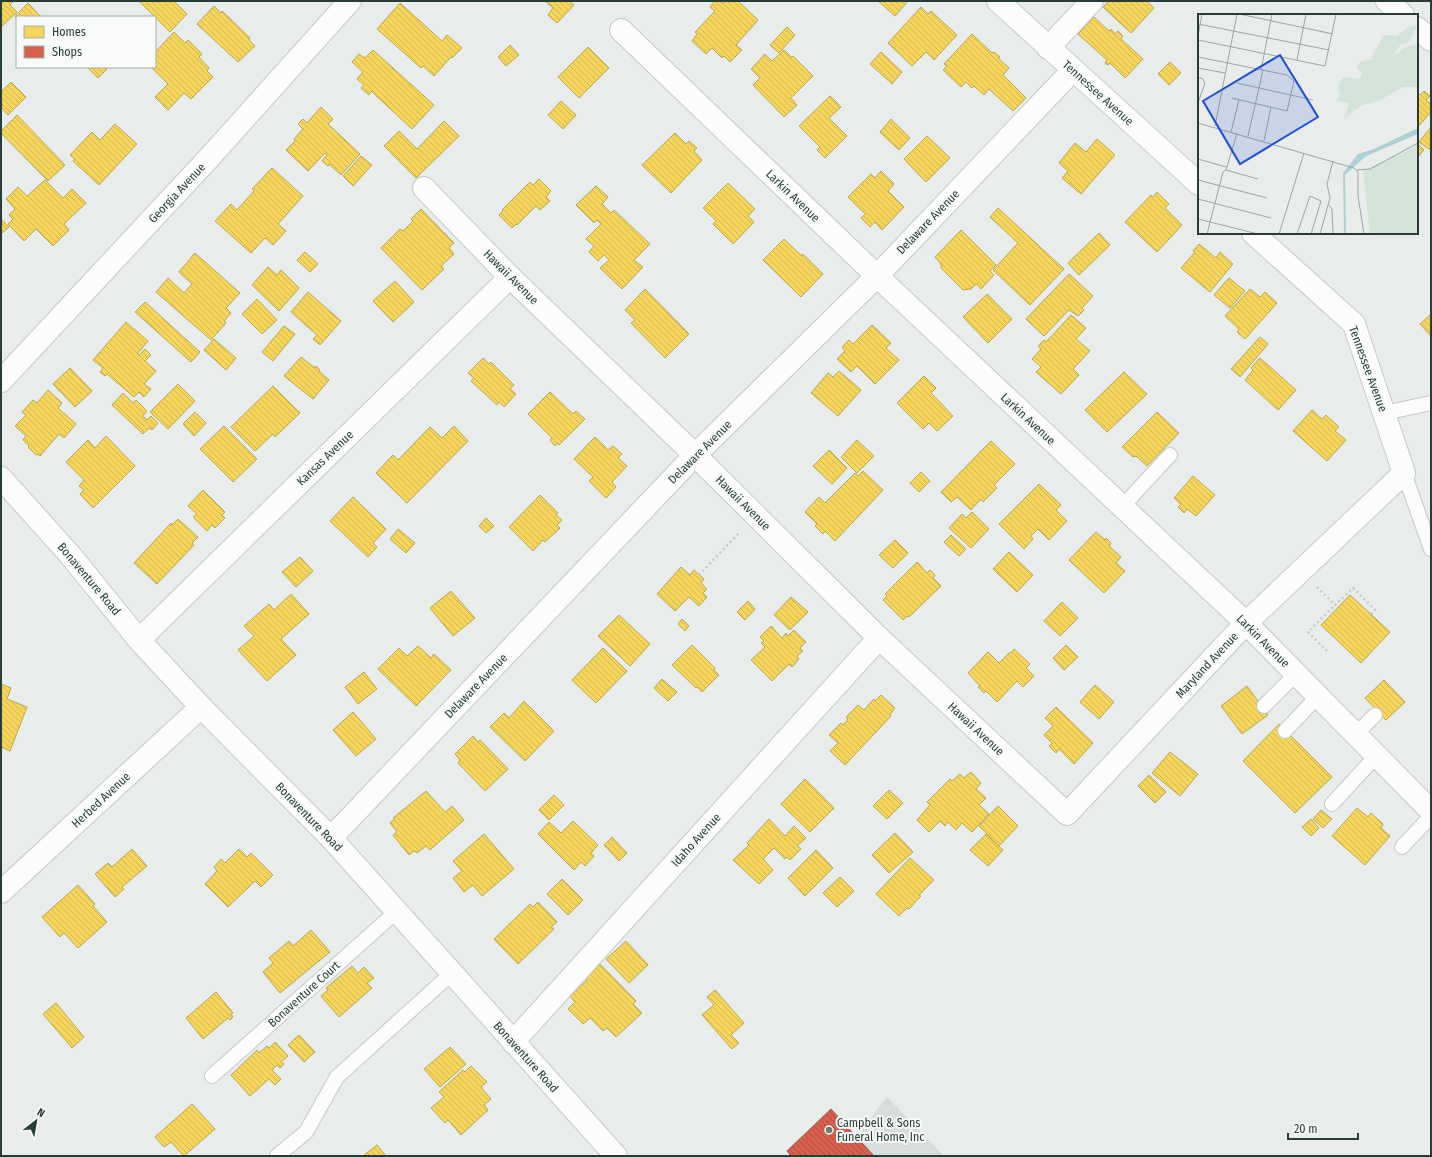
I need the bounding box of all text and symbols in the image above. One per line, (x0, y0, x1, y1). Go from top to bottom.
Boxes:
inset map (1198, 14, 1418, 234)
legend (16, 16, 156, 68)
text: Homes (52, 25, 86, 39)
text: Shops (52, 45, 82, 59)
street label: Tennessee Avenue (1060, 58, 1136, 128)
street label: Georgia Avenue (146, 160, 208, 226)
street label: Larkin Avenue (763, 167, 823, 225)
street label: Delaware Avenue (894, 187, 962, 257)
street label: Hawaii Avenue (481, 247, 541, 307)
street label: Tennessee Avenue (1346, 324, 1390, 414)
street label: Larkin Avenue (998, 390, 1058, 448)
street label: Delaware Avenue (665, 417, 735, 487)
street label: Kansas Avenue (294, 427, 356, 488)
street label: Hawaii Avenue (713, 473, 773, 533)
street label: Bonaventure Road (55, 540, 123, 618)
street label: Larkin Avenue (1234, 612, 1292, 670)
street label: Maryland Avenue (1173, 629, 1241, 701)
street label: Delaware Avenue (442, 651, 510, 721)
street label: Hawaii Avenue (945, 699, 1007, 759)
street label: Herbed Avenue (69, 769, 133, 831)
street label: Bonaventure Road (273, 780, 345, 854)
street label: Idaho Avenue (668, 810, 724, 870)
street label: Bonaventure Court (265, 958, 343, 1030)
street label: Bonaventure Road (491, 1019, 561, 1095)
north arrow (16, 1101, 56, 1141)
text: N (35, 1106, 47, 1120)
scale bar (1288, 1115, 1358, 1141)
place label: Campbell & Sons Funeral Home, Inc (837, 1116, 924, 1144)
text: 20 m (1294, 1122, 1318, 1136)
marker: Campbell & Sons Funeral Home, Inc (824, 1125, 834, 1135)

